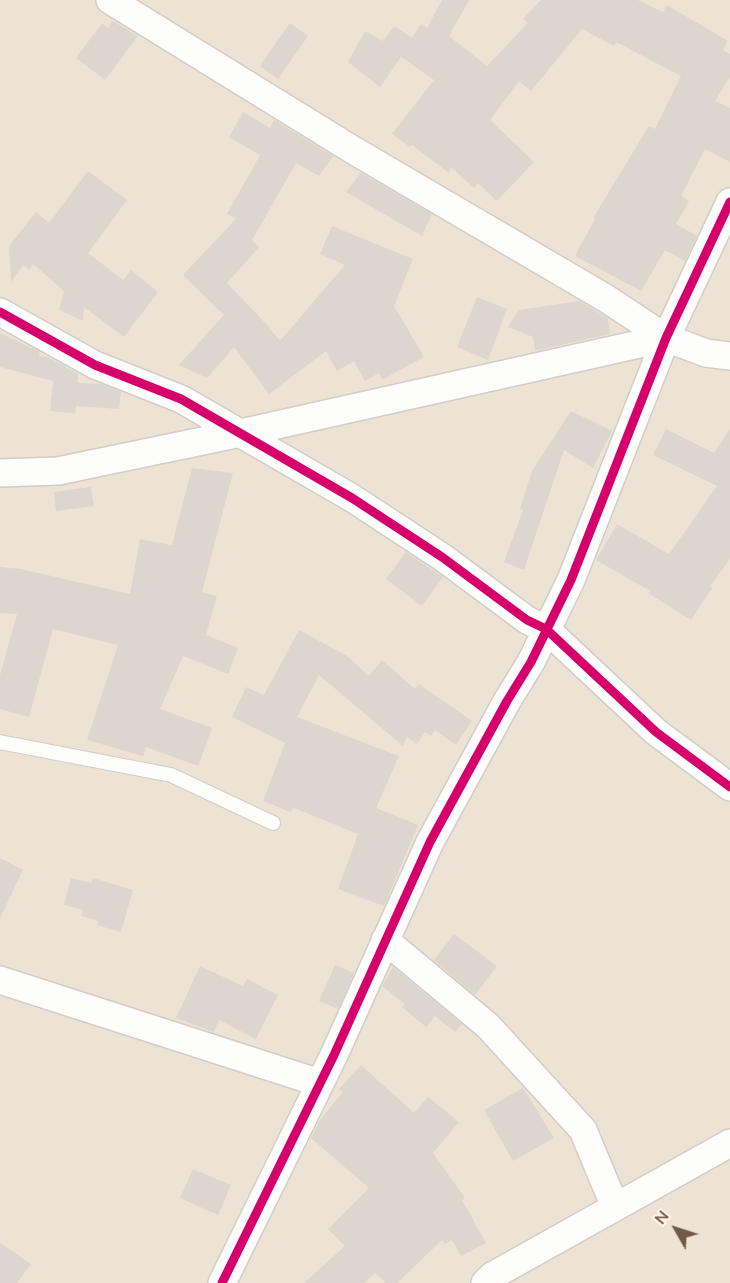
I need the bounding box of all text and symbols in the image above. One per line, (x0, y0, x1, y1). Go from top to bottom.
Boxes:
north arrow (646, 1199, 706, 1259)
text: N (650, 1206, 674, 1229)

